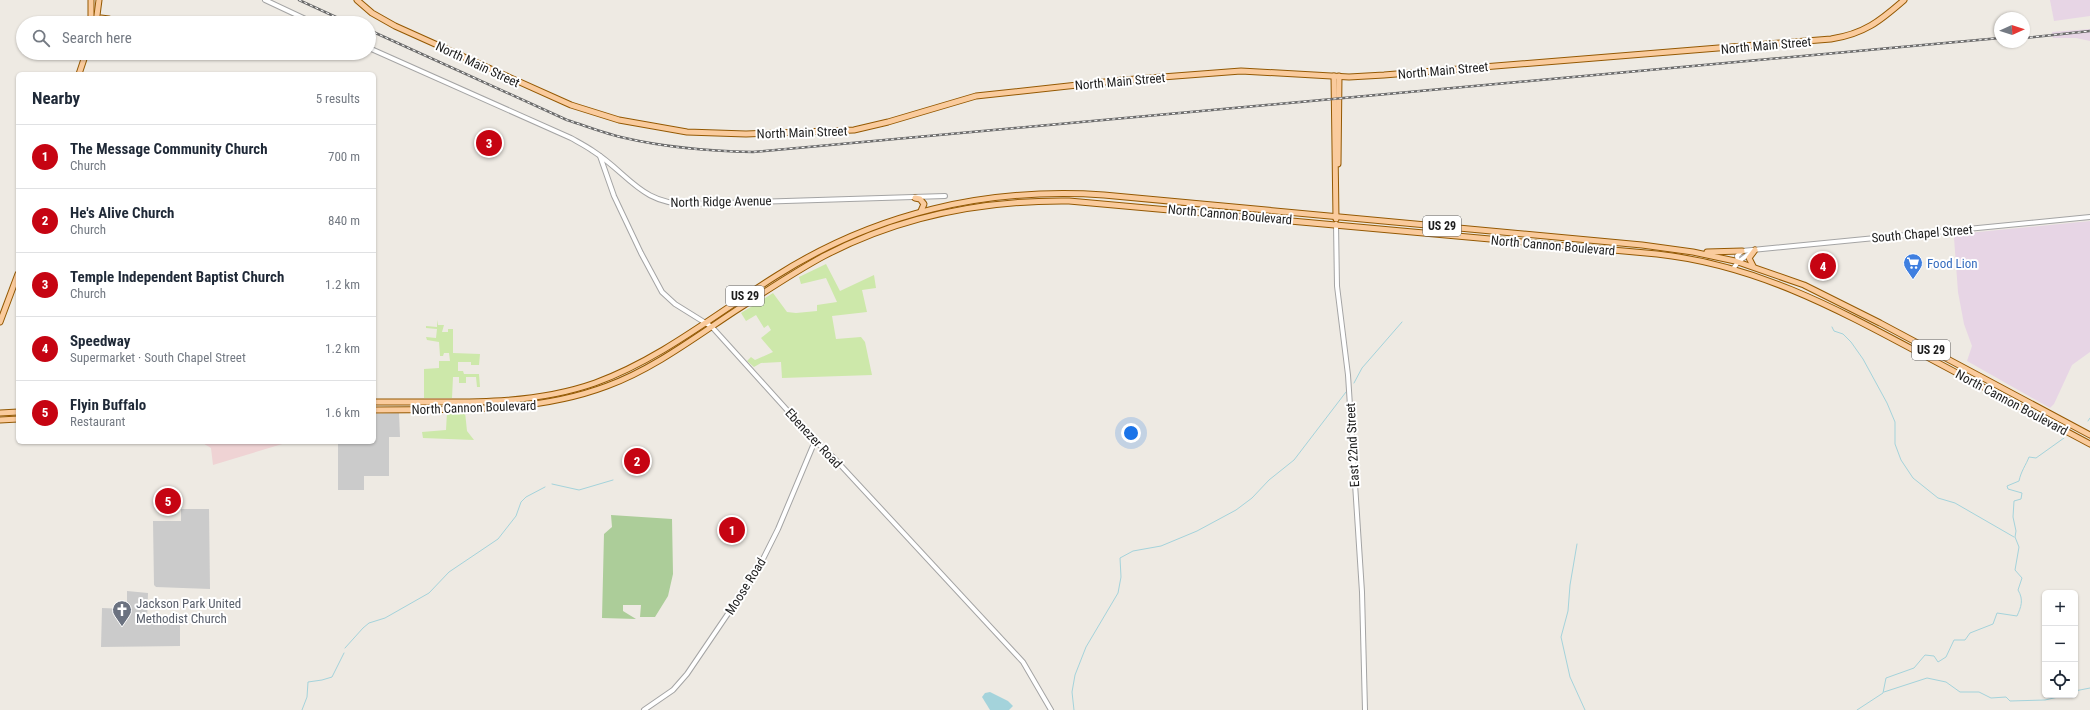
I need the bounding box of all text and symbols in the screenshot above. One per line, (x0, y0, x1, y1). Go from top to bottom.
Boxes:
north arrow (1994, 12, 2030, 48)
search box (16, 16, 376, 60)
icon: search (30, 27, 52, 49)
text: Search here (62, 29, 132, 47)
street label: North Main Street (1720, 34, 1812, 57)
street label: North Main Street (433, 38, 522, 90)
street label: North Main Street (1397, 59, 1489, 82)
street label: North Main Street (1074, 70, 1166, 93)
text: Nearby (32, 88, 80, 108)
text: 5 results (316, 91, 360, 106)
street label: North Main Street (756, 123, 848, 142)
pin: 3 (476, 128, 502, 158)
text: The Message Community Church (70, 140, 268, 158)
text: 1 (42, 149, 48, 164)
text: 700 m (328, 149, 360, 164)
text: Church (70, 158, 106, 173)
street label: North Ridge Avenue (670, 193, 772, 210)
street label: North Cannon Boulevard (1167, 202, 1293, 227)
text: He's Alive Church (70, 204, 175, 222)
text: 2 (42, 213, 48, 228)
text: 840 m (328, 213, 360, 228)
road number: US 29 (1423, 216, 1461, 236)
text: Church (70, 222, 106, 237)
street label: South Chapel Street (1871, 222, 1973, 245)
street label: North Cannon Boulevard (1490, 233, 1616, 258)
pin: 4 (1810, 251, 1836, 281)
supermarket icon: Food Lion (1902, 252, 1924, 280)
place label: Food Lion (1927, 256, 1978, 271)
text: Temple Independent Baptist Church (70, 268, 284, 286)
text: 3 (42, 277, 48, 292)
text: 1.2 km (325, 277, 360, 292)
text: Church (70, 286, 106, 301)
road number: US 29 (726, 286, 764, 306)
text: Speedway (70, 332, 130, 350)
road number: US 29 (1912, 340, 1950, 360)
text: 4 (42, 341, 48, 356)
text: 1.2 km (325, 341, 360, 356)
text: Supermarket · South Chapel Street (70, 350, 246, 365)
street label: North Cannon Boulevard (1953, 367, 2070, 438)
text: Flyin Buffalo (70, 396, 146, 414)
street label: North Cannon Boulevard (411, 398, 537, 417)
street label: East 22nd Street (1343, 402, 1362, 488)
text: 5 (42, 405, 48, 420)
text: 1.6 km (325, 405, 360, 420)
street label: Ebenezer Road (782, 405, 845, 471)
text: Restaurant (70, 414, 125, 429)
your location (1121, 423, 1141, 443)
pin: 2 (624, 446, 650, 476)
pin: 5 (155, 486, 181, 516)
pin: 1 (719, 515, 745, 545)
street label: Moose Road (722, 555, 769, 617)
map controls (2042, 590, 2078, 698)
button: + (2042, 590, 2078, 626)
place label: Jackson Park United Methodist Church (136, 596, 241, 626)
church icon: Jackson Park United Methodist Church (111, 599, 133, 627)
button: − (2042, 626, 2078, 662)
button: locate (2042, 662, 2078, 698)

